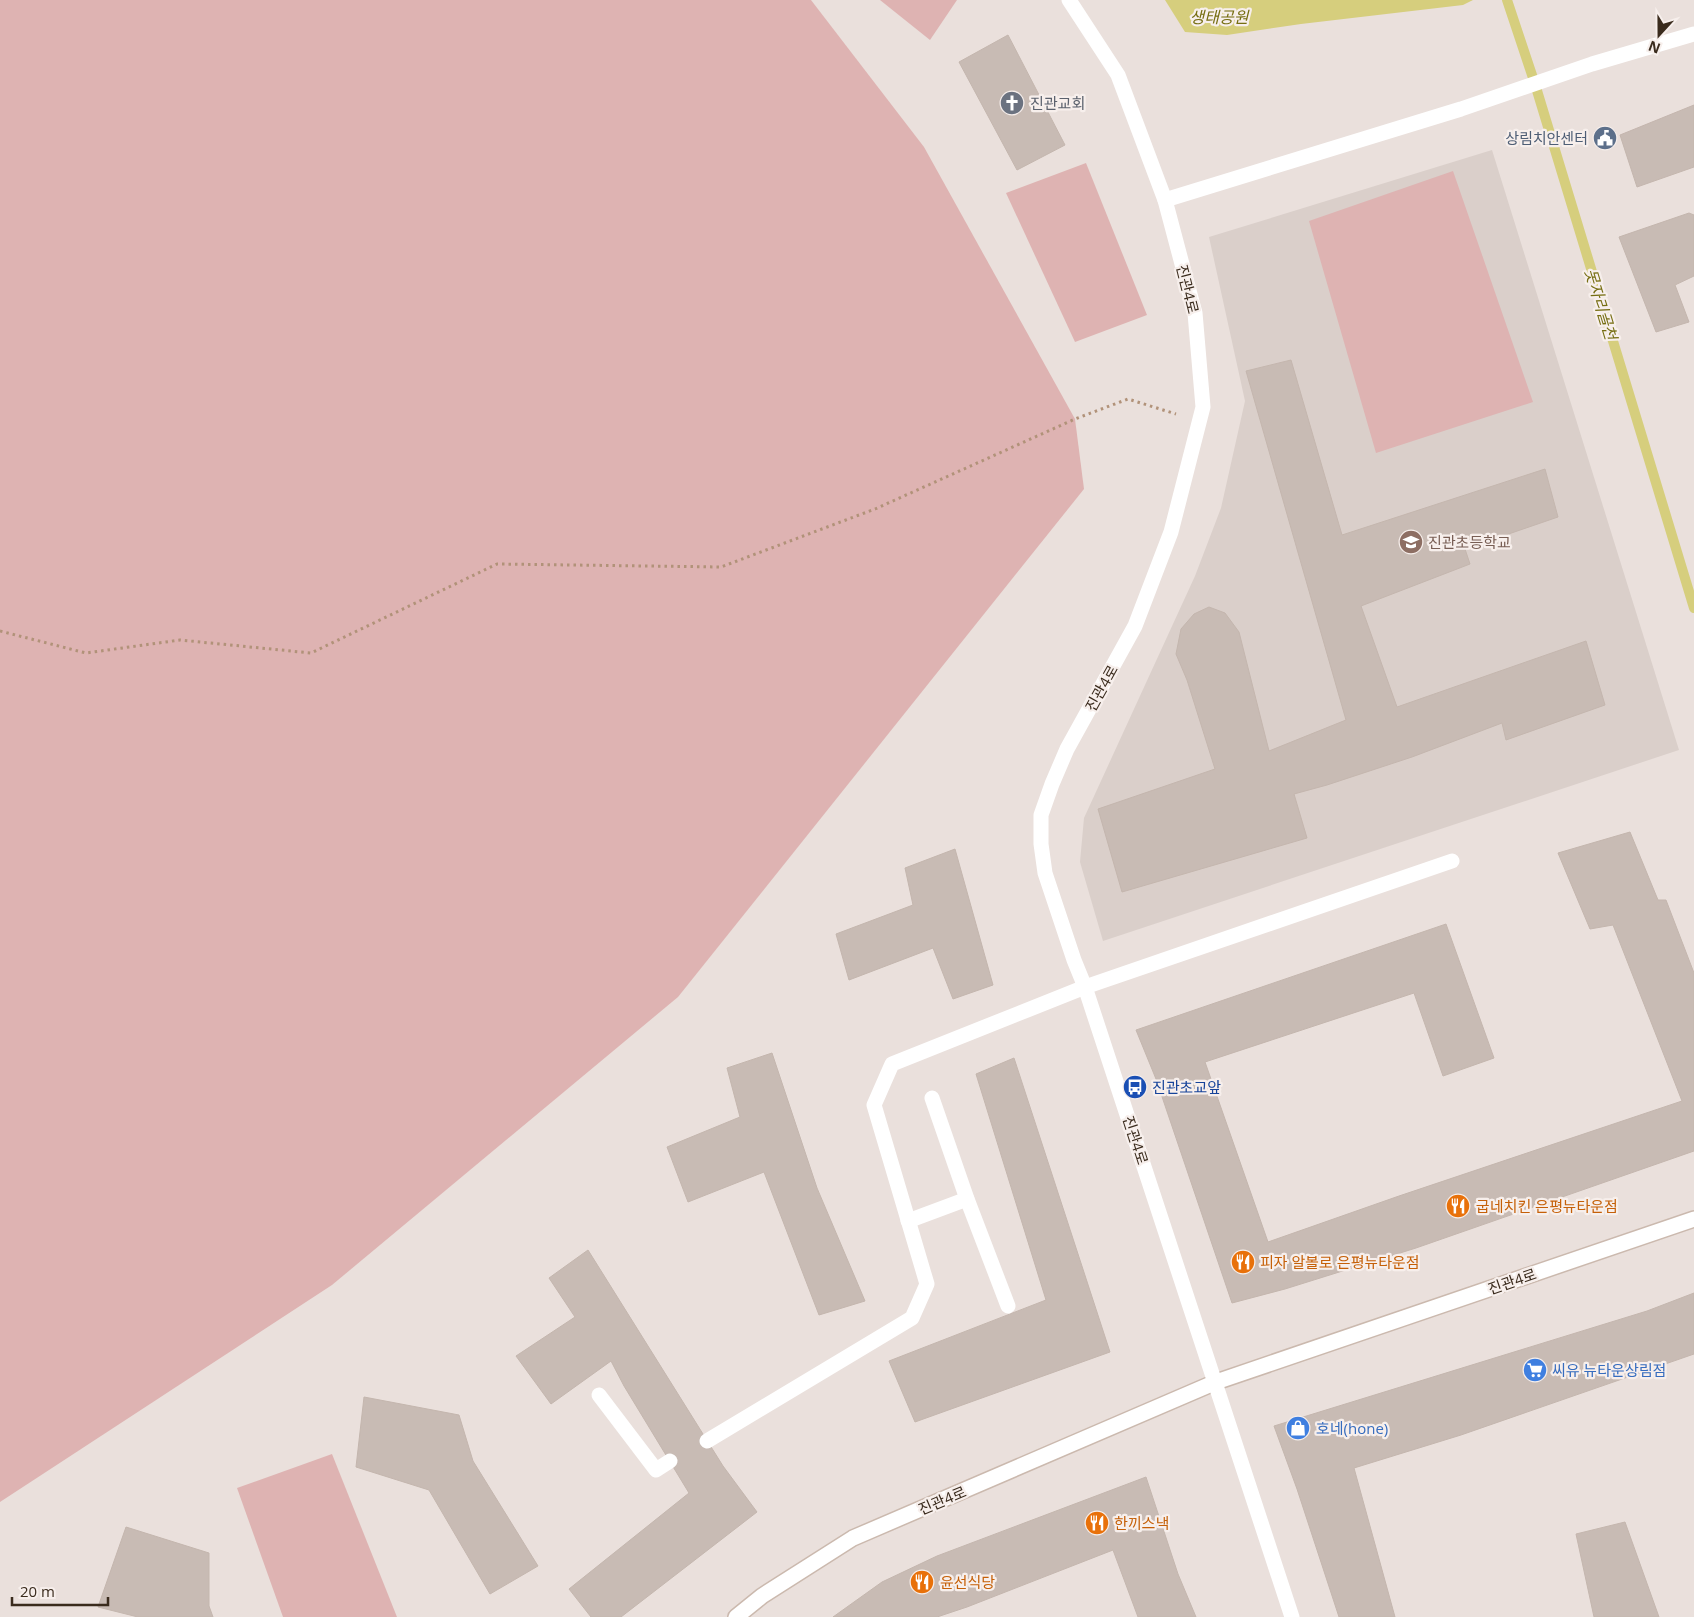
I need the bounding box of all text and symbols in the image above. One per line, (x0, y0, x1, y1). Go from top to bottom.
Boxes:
water label: 생태공원 (1190, 6, 1250, 28)
north arrow (1634, 10, 1684, 60)
text: N (1645, 37, 1663, 59)
church icon: 진관교회 (999, 90, 1025, 116)
place label: 진관교회 (1030, 93, 1085, 113)
public building icon: 상림치안센터 (1592, 125, 1618, 151)
place label: 상림치안센터 (1505, 128, 1588, 148)
street label: 진관4로 (1172, 262, 1204, 316)
water label: 못자리골천 (1580, 266, 1623, 345)
school or university icon: 진관초등학교 (1398, 529, 1424, 555)
place label: 진관초등학교 (1428, 532, 1511, 552)
street label: 진관4로 (1080, 661, 1122, 715)
bus stop icon: 진관초교앞 (1122, 1074, 1148, 1100)
place label: 진관초교앞 (1152, 1077, 1221, 1097)
street label: 진관4로 (1119, 1113, 1153, 1167)
restaurant icon: 굽네치킨 은평뉴타운점 (1445, 1193, 1471, 1219)
place label: 굽네치킨 은평뉴타운점 (1476, 1196, 1618, 1216)
restaurant icon: 피자 알볼로 은평뉴타운점 (1230, 1249, 1256, 1275)
place label: 피자 알볼로 은평뉴타운점 (1260, 1252, 1420, 1272)
street label: 진관4로 (1485, 1263, 1539, 1299)
supermarket icon: 씨유 뉴타운상림점 (1522, 1357, 1548, 1383)
place label: 씨유 뉴타운상림점 (1552, 1360, 1666, 1380)
shop icon: 호네(hone) (1285, 1415, 1311, 1441)
place label: 호네(hone) (1316, 1418, 1388, 1438)
street label: 진관4로 (915, 1481, 969, 1519)
restaurant icon: 한끼스낵 (1084, 1510, 1110, 1536)
place label: 한끼스낵 (1114, 1513, 1169, 1533)
restaurant icon: 윤선식당 (909, 1569, 935, 1595)
place label: 윤선식당 (940, 1572, 995, 1592)
scale bar (12, 1574, 109, 1606)
text: 20 m (20, 1581, 55, 1601)

